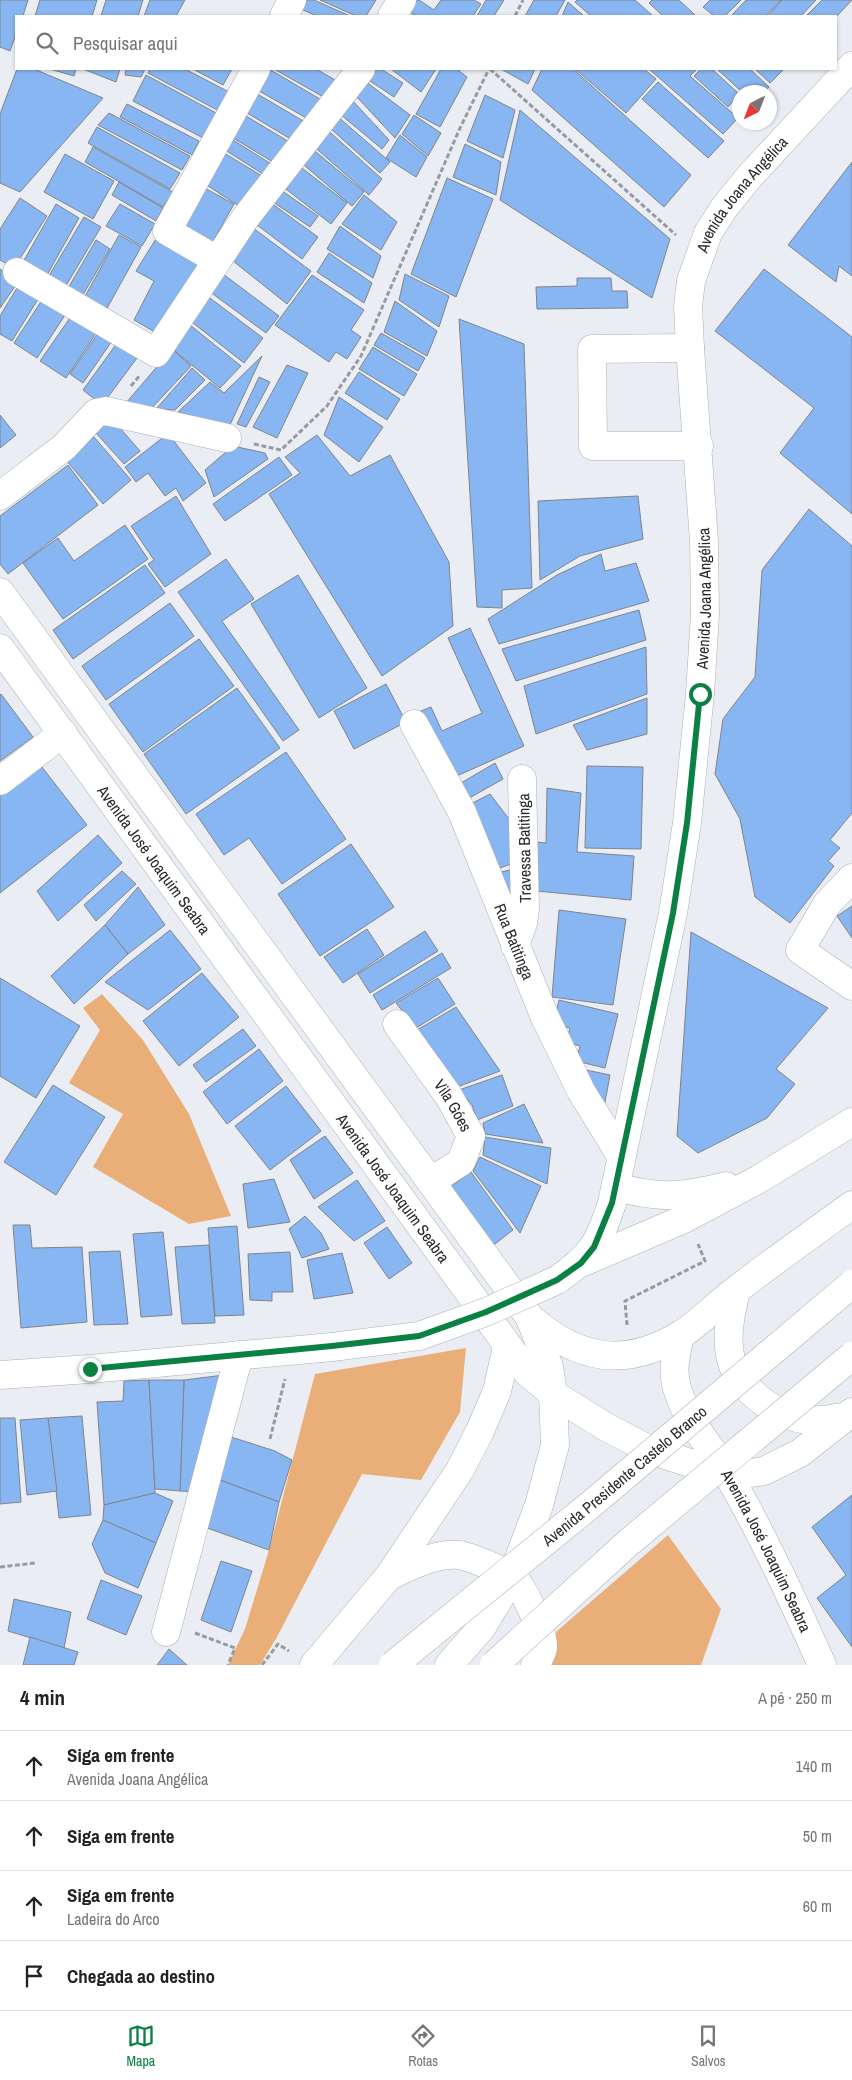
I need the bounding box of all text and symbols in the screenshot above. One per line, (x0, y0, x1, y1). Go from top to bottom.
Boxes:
search box (15, 15, 837, 70)
icon: search (33, 29, 61, 57)
text: Pesquisar aqui (73, 30, 178, 56)
north arrow (732, 85, 777, 130)
street label: Avenida Joana Angélica (691, 131, 793, 256)
street label: Avenida Joana Angélica (691, 526, 716, 671)
route start (689, 683, 712, 706)
street label: Avenida José Joaquim Seabra (92, 780, 216, 939)
street label: Travessa Batitinga (512, 792, 536, 903)
street label: Rua Batitinga (489, 900, 540, 984)
street label: Vila Góes (429, 1075, 477, 1136)
street label: Avenida José Joaquim Seabra (331, 1108, 455, 1268)
route end (79, 1358, 102, 1381)
street label: Avenida Presidente Castelo Branco (537, 1400, 711, 1551)
street label: Avenida José Joaquim Seabra (716, 1464, 817, 1636)
text: 4 min (20, 1683, 65, 1712)
text: A pé · 250 m (758, 1687, 832, 1709)
text: Siga em frente (67, 1742, 174, 1768)
icon: ahead (20, 1752, 48, 1780)
text: 140 m (796, 1755, 832, 1777)
text: Avenida Joana Angélica (67, 1768, 208, 1790)
icon: ahead (20, 1822, 48, 1850)
text: Siga em frente (67, 1823, 174, 1849)
text: 50 m (803, 1825, 832, 1847)
text: Siga em frente (67, 1882, 174, 1908)
icon: ahead (20, 1892, 48, 1920)
text: 60 m (803, 1895, 832, 1917)
text: Ladeira do Arco (67, 1908, 160, 1930)
icon: arrive (20, 1962, 48, 1990)
text: Chegada ao destino (67, 1963, 215, 1989)
tab: Mapa (126, 2022, 155, 2070)
tab: Rotas (408, 2022, 438, 2070)
tab: Salvos (691, 2022, 726, 2070)

